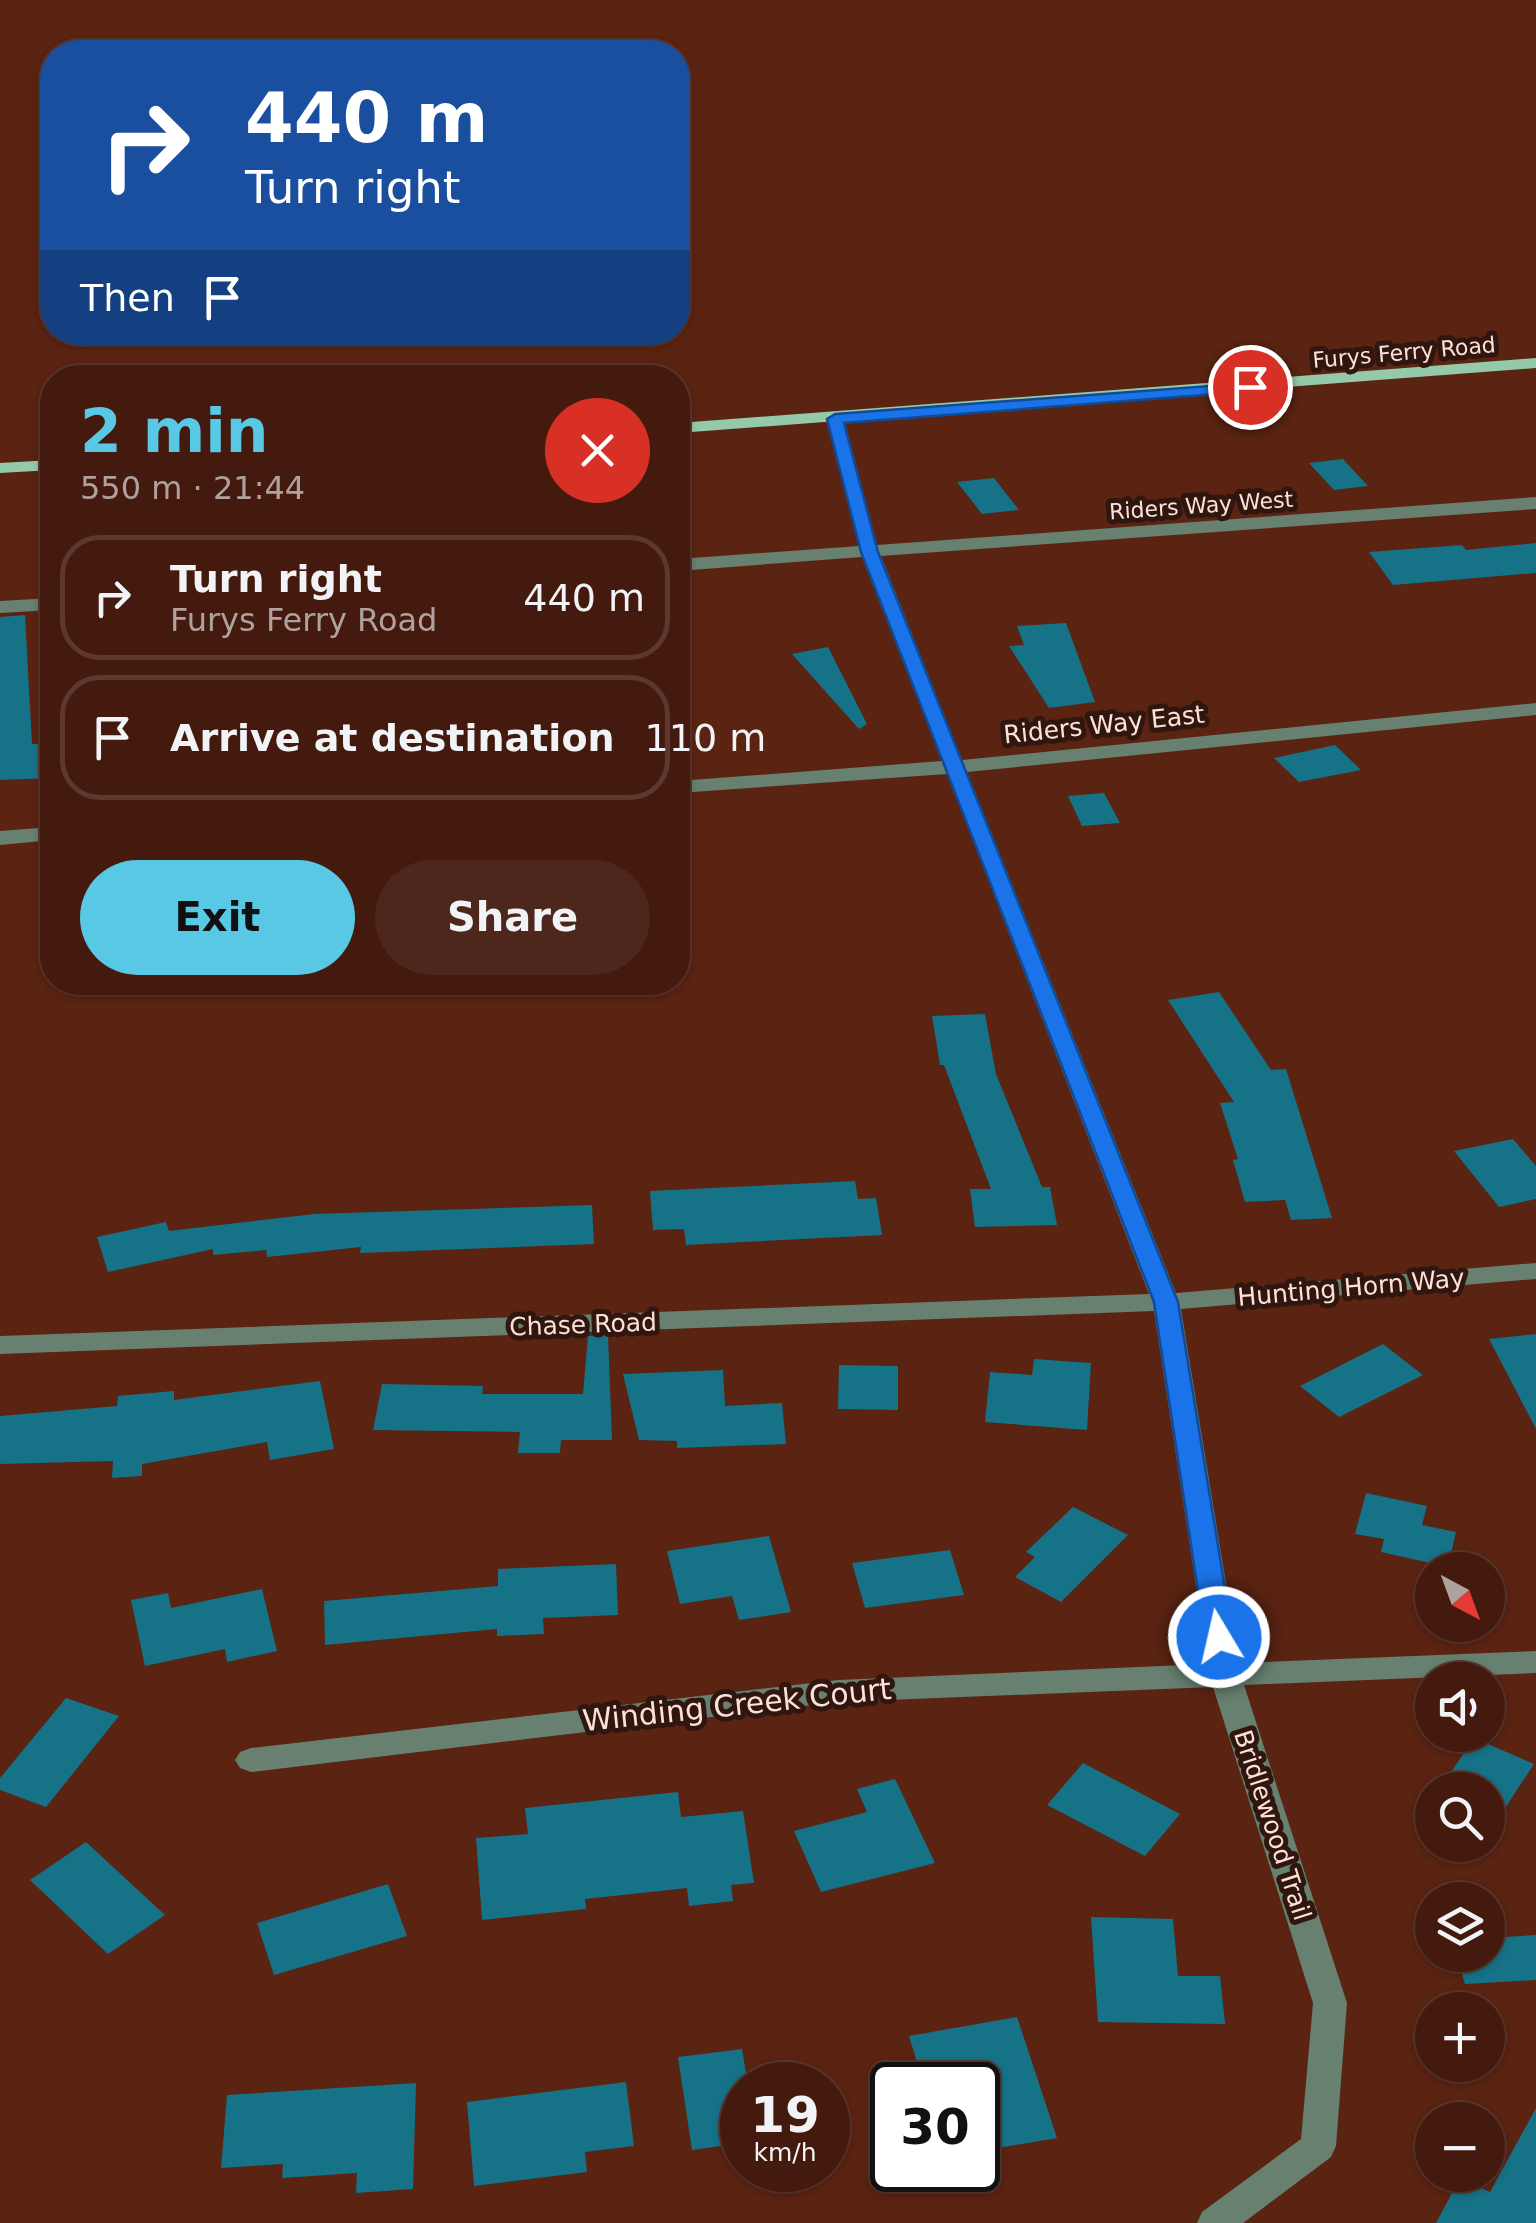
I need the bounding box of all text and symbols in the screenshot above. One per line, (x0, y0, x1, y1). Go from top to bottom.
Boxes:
text: 440 m (245, 77, 488, 159)
icon: right (80, 80, 210, 210)
text: Turn right (245, 161, 460, 214)
icon: arrive (195, 270, 250, 325)
text: Then (80, 276, 175, 320)
street label: Furys Ferry Road (1311, 332, 1497, 373)
pin (1208, 345, 1293, 430)
icon: arrive (1223, 360, 1278, 415)
text: 2 min (80, 396, 268, 466)
button: close (545, 398, 650, 503)
text: 550 m · 21:44 (80, 469, 305, 507)
street label: Riders Way West (1108, 487, 1294, 524)
text: Turn right (170, 557, 382, 601)
icon: right (85, 570, 140, 625)
text: 440 m (523, 576, 645, 620)
text: Furys Ferry Road (170, 601, 437, 639)
street label: Riders Way East (1002, 700, 1206, 749)
icon: arrive (85, 710, 140, 765)
text: Arrive at destination (170, 716, 615, 760)
text: 110 m (645, 716, 766, 760)
button: Exit (80, 860, 355, 975)
button: Share (375, 860, 650, 975)
street label: Hunting Horn Way (1236, 1263, 1466, 1312)
street label: Chase Road (509, 1307, 657, 1342)
north arrow (1415, 1552, 1505, 1642)
map controls (1415, 1552, 1505, 2192)
position arrow (1167, 1585, 1271, 1689)
button: sound (1415, 1662, 1505, 1752)
street label: Winding Creek Court (581, 1671, 893, 1738)
street label: Bridlewood Trail (1228, 1726, 1317, 1924)
button: search (1415, 1772, 1505, 1862)
button: layers (1415, 1882, 1505, 1972)
button: + (1415, 1992, 1505, 2082)
speed limit sign: 30 (870, 2062, 1000, 2192)
text: 19 (750, 2086, 820, 2144)
button: − (1415, 2102, 1505, 2192)
text: km/h (753, 2138, 817, 2167)

